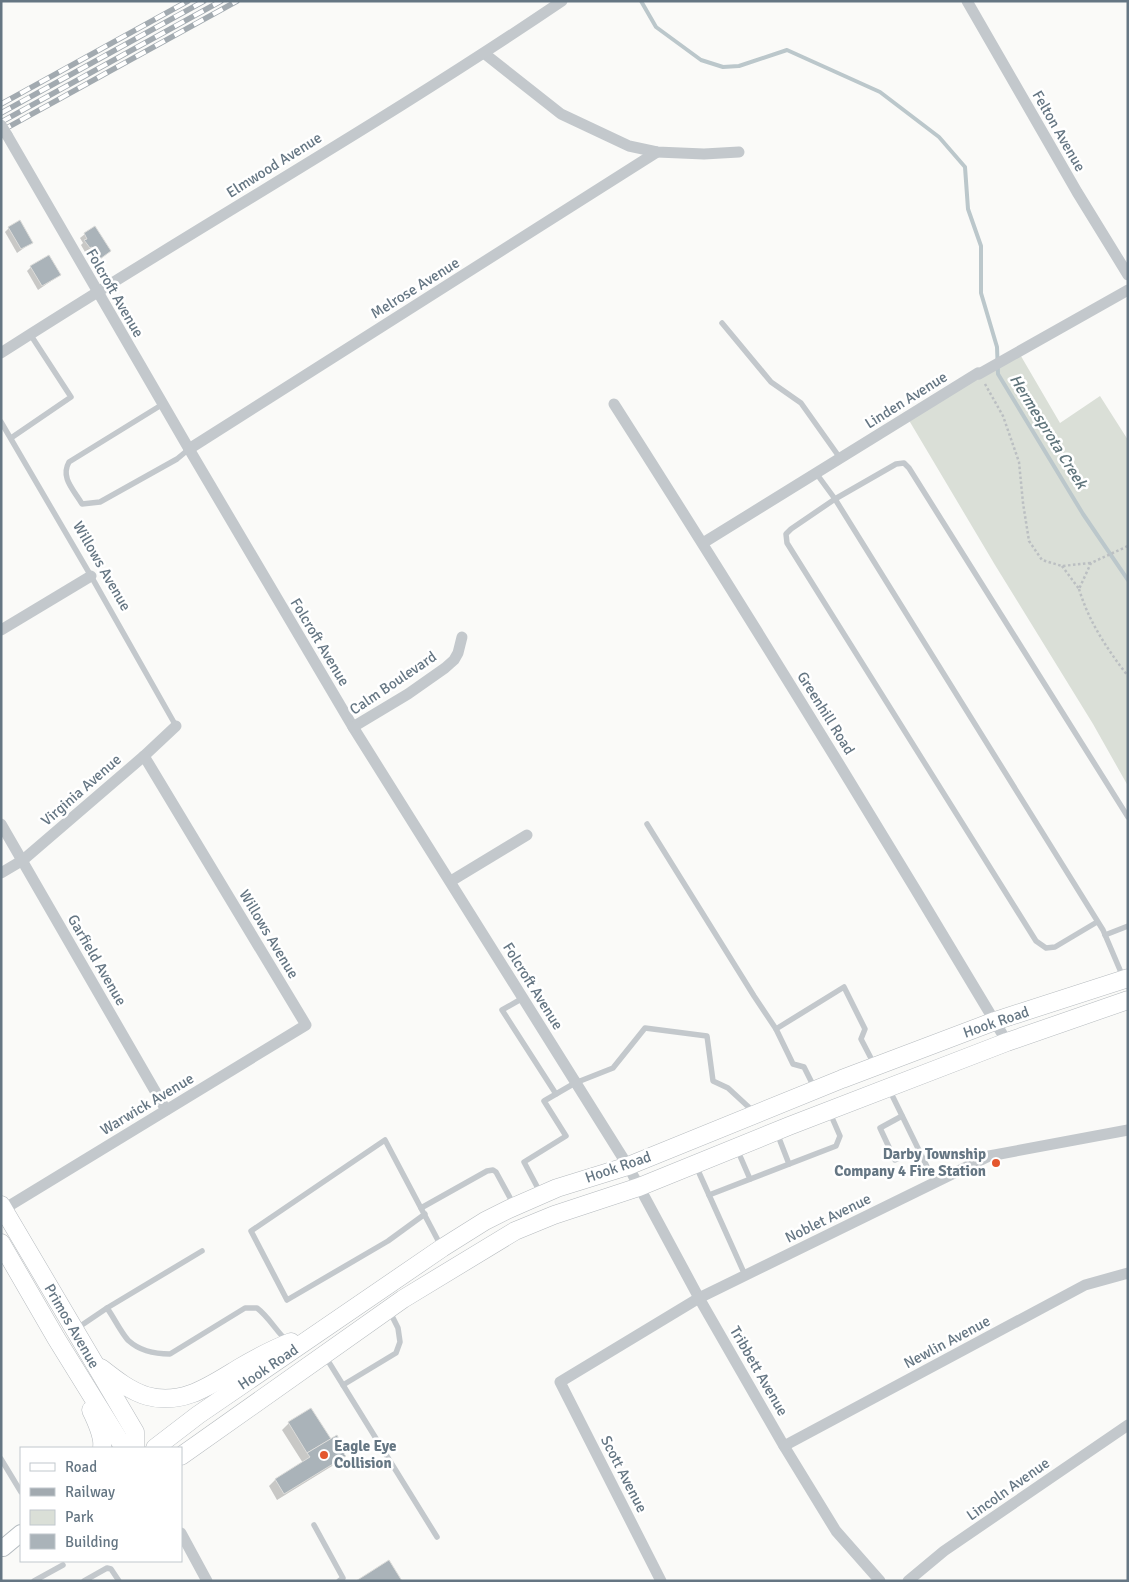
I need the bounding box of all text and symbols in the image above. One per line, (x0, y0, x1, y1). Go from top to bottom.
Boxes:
street label: Felton Avenue (1029, 87, 1089, 175)
street label: Elmwood Avenue (223, 128, 325, 202)
street label: Folcroft Avenue (82, 245, 148, 341)
street label: Melrose Avenue (367, 254, 463, 322)
street label: Linden Avenue (862, 368, 950, 432)
water label: Hermesprota Creek (1005, 371, 1092, 494)
street label: Willows Avenue (69, 518, 135, 614)
street label: Folcroft Avenue (287, 595, 353, 689)
street label: Calm Boulevard (346, 647, 440, 719)
street label: Greenhill Road (793, 668, 859, 758)
street label: Virginia Avenue (37, 750, 125, 830)
street label: Willows Avenue (235, 886, 303, 982)
street label: Garfield Avenue (64, 911, 130, 1009)
street label: Folcroft Avenue (499, 939, 567, 1033)
street label: Hook Road (961, 1002, 1031, 1042)
street label: Warwick Avenue (97, 1069, 197, 1139)
place label: Darby Township Company 4 Fire Station (834, 1145, 986, 1180)
street label: Hook Road (583, 1147, 653, 1187)
marker: Darby Township Company 4 Fire Station (990, 1157, 1002, 1169)
street label: Noblet Avenue (782, 1189, 874, 1247)
street label: Primos Avenue (41, 1281, 103, 1371)
street label: Newlin Avenue (901, 1312, 993, 1372)
street label: Tribbett Avenue (726, 1323, 792, 1419)
street label: Hook Road (235, 1340, 302, 1394)
street label: Scott Avenue (597, 1433, 651, 1515)
place label: Eagle Eye Collision (334, 1437, 397, 1472)
legend (20, 1447, 182, 1562)
marker: Eagle Eye Collision (318, 1449, 330, 1461)
street label: Lincoln Avenue (963, 1454, 1053, 1524)
text: Road (65, 1458, 97, 1476)
text: Railway (65, 1483, 115, 1501)
text: Park (65, 1508, 94, 1526)
text: Building (65, 1533, 119, 1551)

